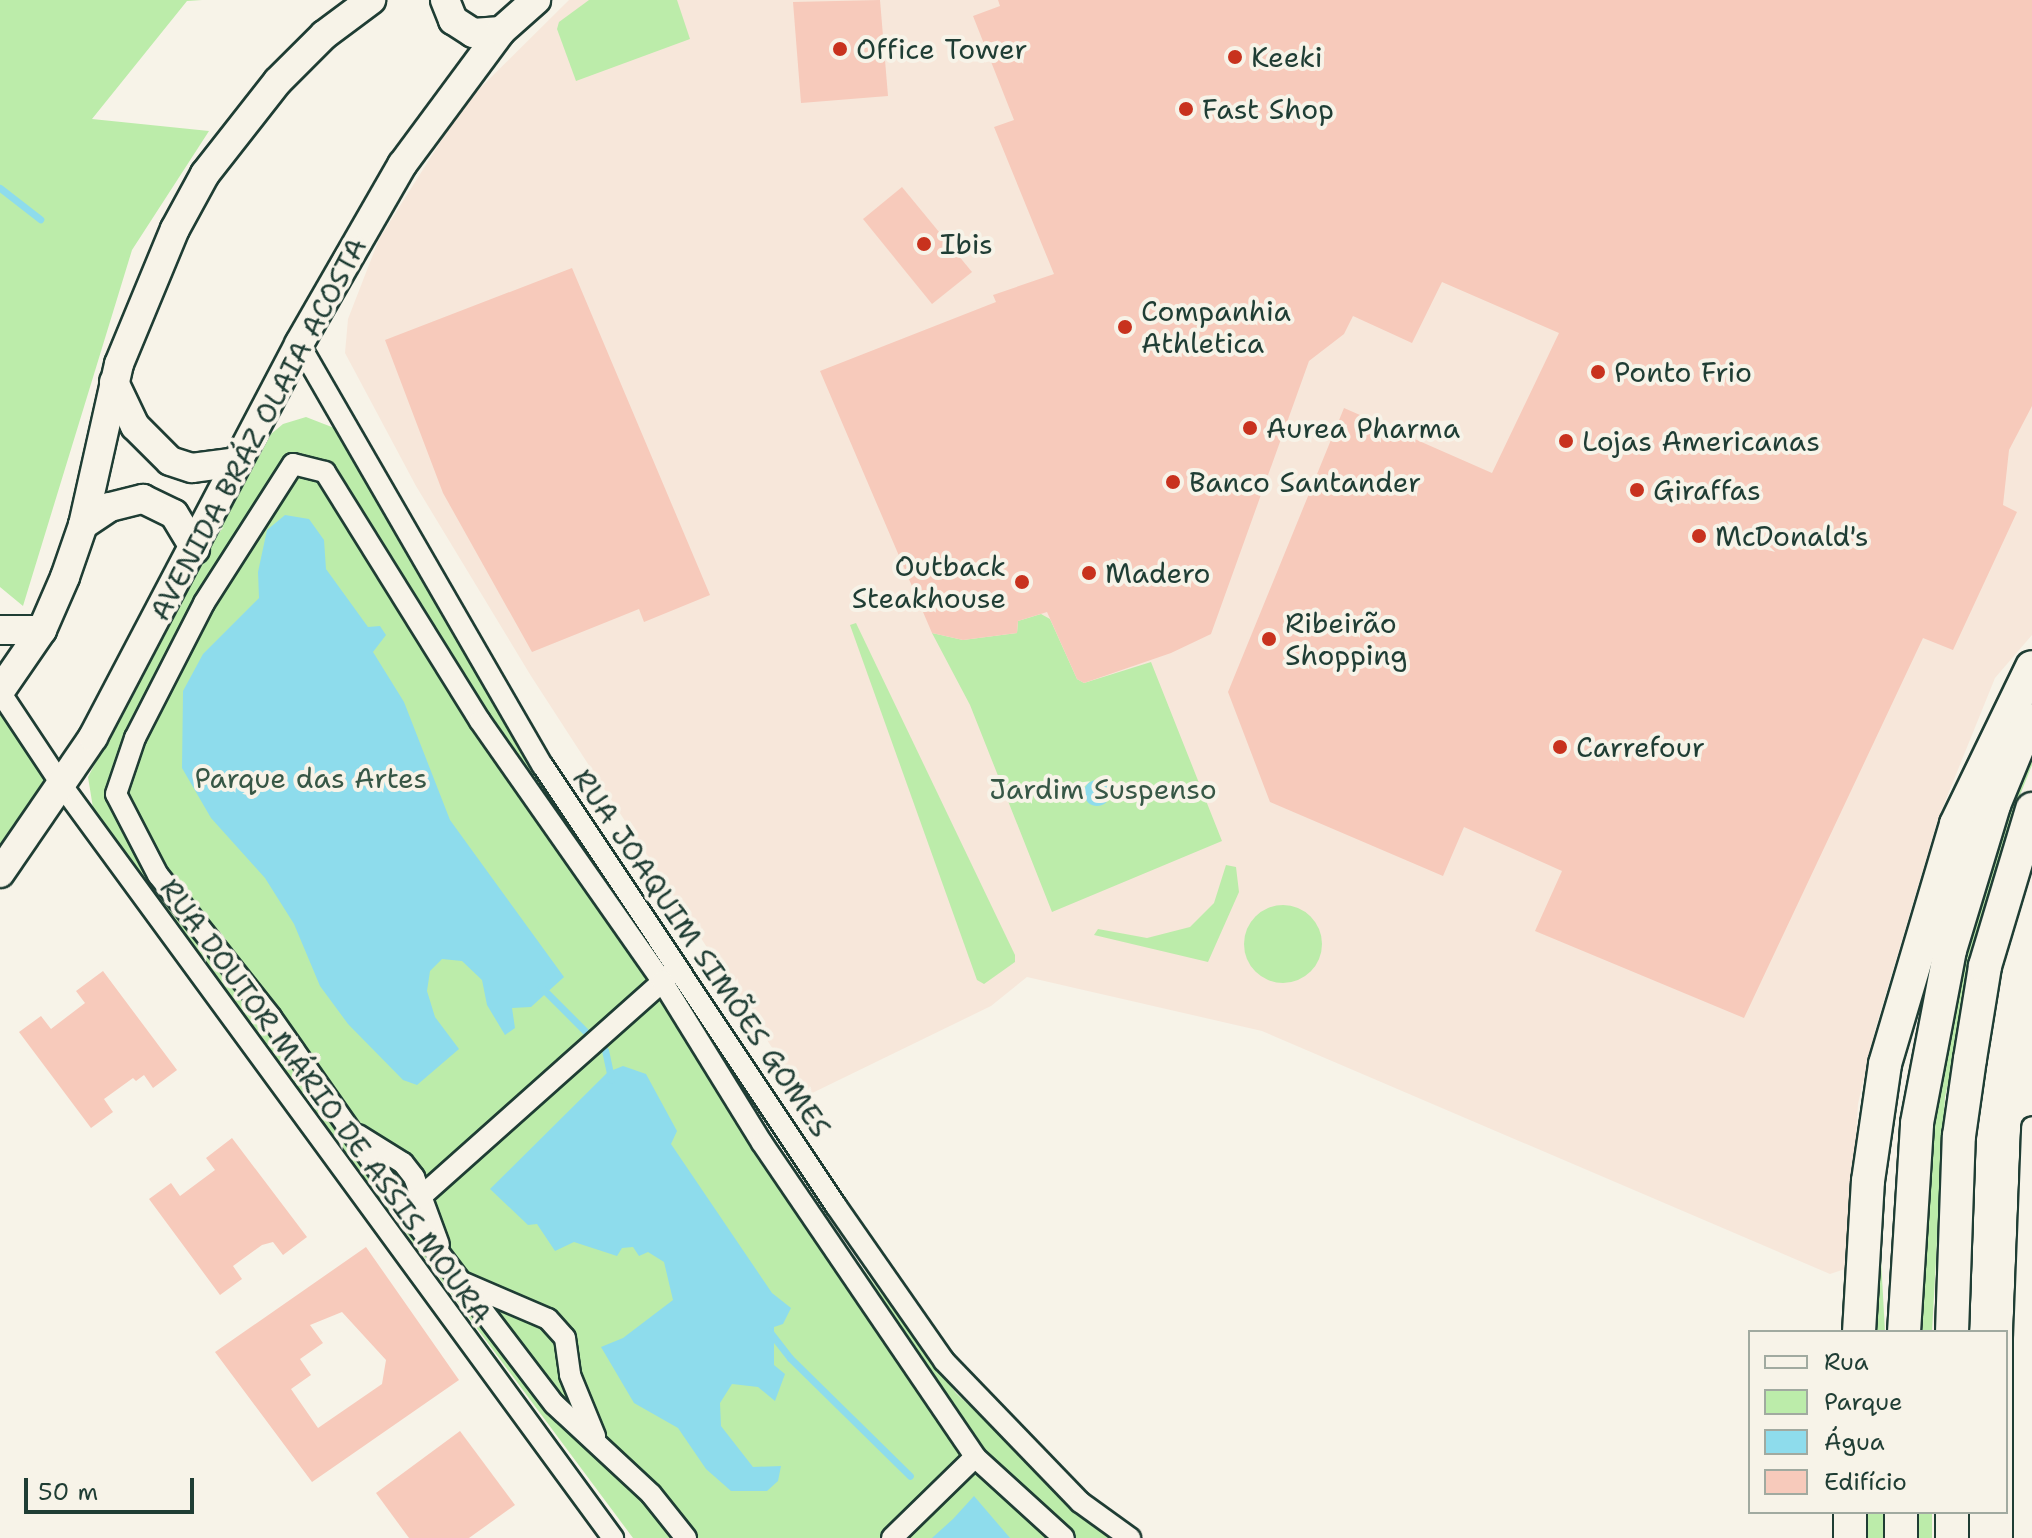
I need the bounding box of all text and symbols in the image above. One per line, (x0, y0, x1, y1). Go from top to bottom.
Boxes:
place label: Office Tower (856, 32, 1028, 66)
marker: Office Tower (831, 40, 849, 58)
place label: Keeki (1251, 40, 1323, 74)
marker: Keeki (1226, 48, 1244, 66)
place label: Fast Shop (1202, 92, 1334, 126)
marker: Fast Shop (1177, 100, 1195, 118)
place label: Ibis (940, 227, 993, 261)
street label: AVENIDA BRÁZ OLAIA ACOSTA (143, 232, 373, 626)
marker: Ibis (915, 235, 933, 253)
place label: Companhia Athletica (1141, 294, 1291, 360)
marker: Companhia Athletica (1116, 318, 1134, 336)
place label: Ponto Frio (1614, 355, 1752, 389)
marker: Ponto Frio (1589, 363, 1607, 381)
place label: Aurea Pharma (1266, 411, 1460, 445)
marker: Aurea Pharma (1241, 419, 1259, 437)
place label: Lojas Americanas (1582, 424, 1820, 458)
marker: Lojas Americanas (1557, 432, 1575, 450)
place label: Banco Santander (1189, 465, 1421, 499)
marker: Banco Santander (1164, 473, 1182, 491)
place label: Giraffas (1653, 473, 1761, 507)
marker: Giraffas (1628, 481, 1646, 499)
place label: McDonald's (1715, 519, 1869, 553)
marker: McDonald's (1690, 527, 1708, 545)
place label: Outback Steakhouse (852, 549, 1006, 615)
place label: Madero (1105, 556, 1211, 590)
marker: Madero (1080, 564, 1098, 582)
marker: Outback Steakhouse (1013, 573, 1031, 591)
place label: Ribeirão Shopping (1285, 606, 1407, 672)
marker: Ribeirão Shopping (1260, 630, 1278, 648)
place label: Carrefour (1576, 730, 1705, 764)
marker: Carrefour (1551, 738, 1569, 756)
park label: Parque das Artes (195, 761, 427, 795)
street label: RUA JOAQUIM SIMÕES GOMES (566, 763, 838, 1143)
park label: Jardim Suspenso (989, 772, 1217, 806)
street label: RUA DOUTOR MÁRIO DE ASSIS MOURA (153, 872, 499, 1330)
legend (1748, 1330, 2008, 1514)
text: Rua (1824, 1346, 1869, 1378)
text: Parque (1824, 1386, 1903, 1418)
text: Água (1824, 1426, 1885, 1458)
scale bar (28, 1462, 198, 1512)
text: Edifício (1824, 1466, 1907, 1498)
text: 50 m (38, 1476, 98, 1508)

